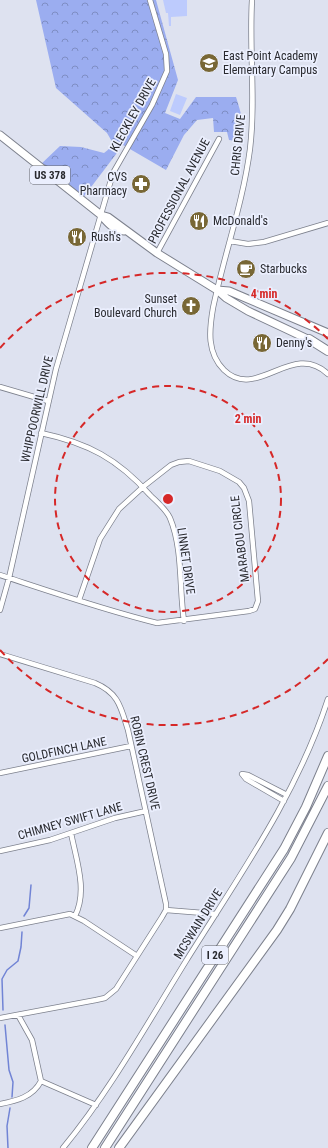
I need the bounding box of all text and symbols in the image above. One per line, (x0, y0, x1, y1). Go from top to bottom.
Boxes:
place label: East Point Academy Elementary Campus (223, 49, 318, 77)
school or university icon: East Point Academy Elementary Campus (198, 52, 220, 74)
street label: KLECKLEY DRIVE (107, 76, 159, 154)
street label: CHRIS DRIVE (228, 114, 248, 176)
street label: PROFESSIONAL AVENUE (145, 136, 213, 246)
road number: US 378 (30, 166, 70, 184)
place label: CVS Pharmacy (80, 170, 127, 198)
pharmacy icon: CVS Pharmacy (130, 173, 152, 195)
restaurant icon: McDonald's (188, 210, 210, 232)
place label: McDonald's (213, 214, 268, 228)
restaurant icon: Rush's (66, 226, 88, 248)
place label: Rush's (91, 230, 121, 244)
cafe icon: Starbucks (235, 258, 257, 280)
place label: Starbucks (260, 262, 307, 276)
text: 4 min (251, 287, 277, 301)
place label: Sunset Boulevard Church (94, 292, 177, 320)
church icon: Sunset Boulevard Church (180, 295, 202, 317)
restaurant icon: Denny's (251, 332, 273, 354)
place label: Denny's (276, 336, 312, 350)
street label: WHIPPOORWILL DRIVE (18, 354, 56, 464)
text: 2 min (235, 412, 261, 426)
centre of rings (161, 492, 175, 506)
street label: MARABOU CIRCLE (228, 495, 252, 583)
street label: LINNET DRIVE (174, 527, 198, 595)
street label: ROBIN CREST DRIVE (127, 714, 163, 812)
street label: GOLDFINCH LANE (20, 734, 108, 766)
street label: CHIMNEY SWIFT LANE (16, 799, 124, 843)
street label: MCSWAIN DRIVE (171, 886, 225, 962)
road number: I 26 (202, 946, 228, 964)

